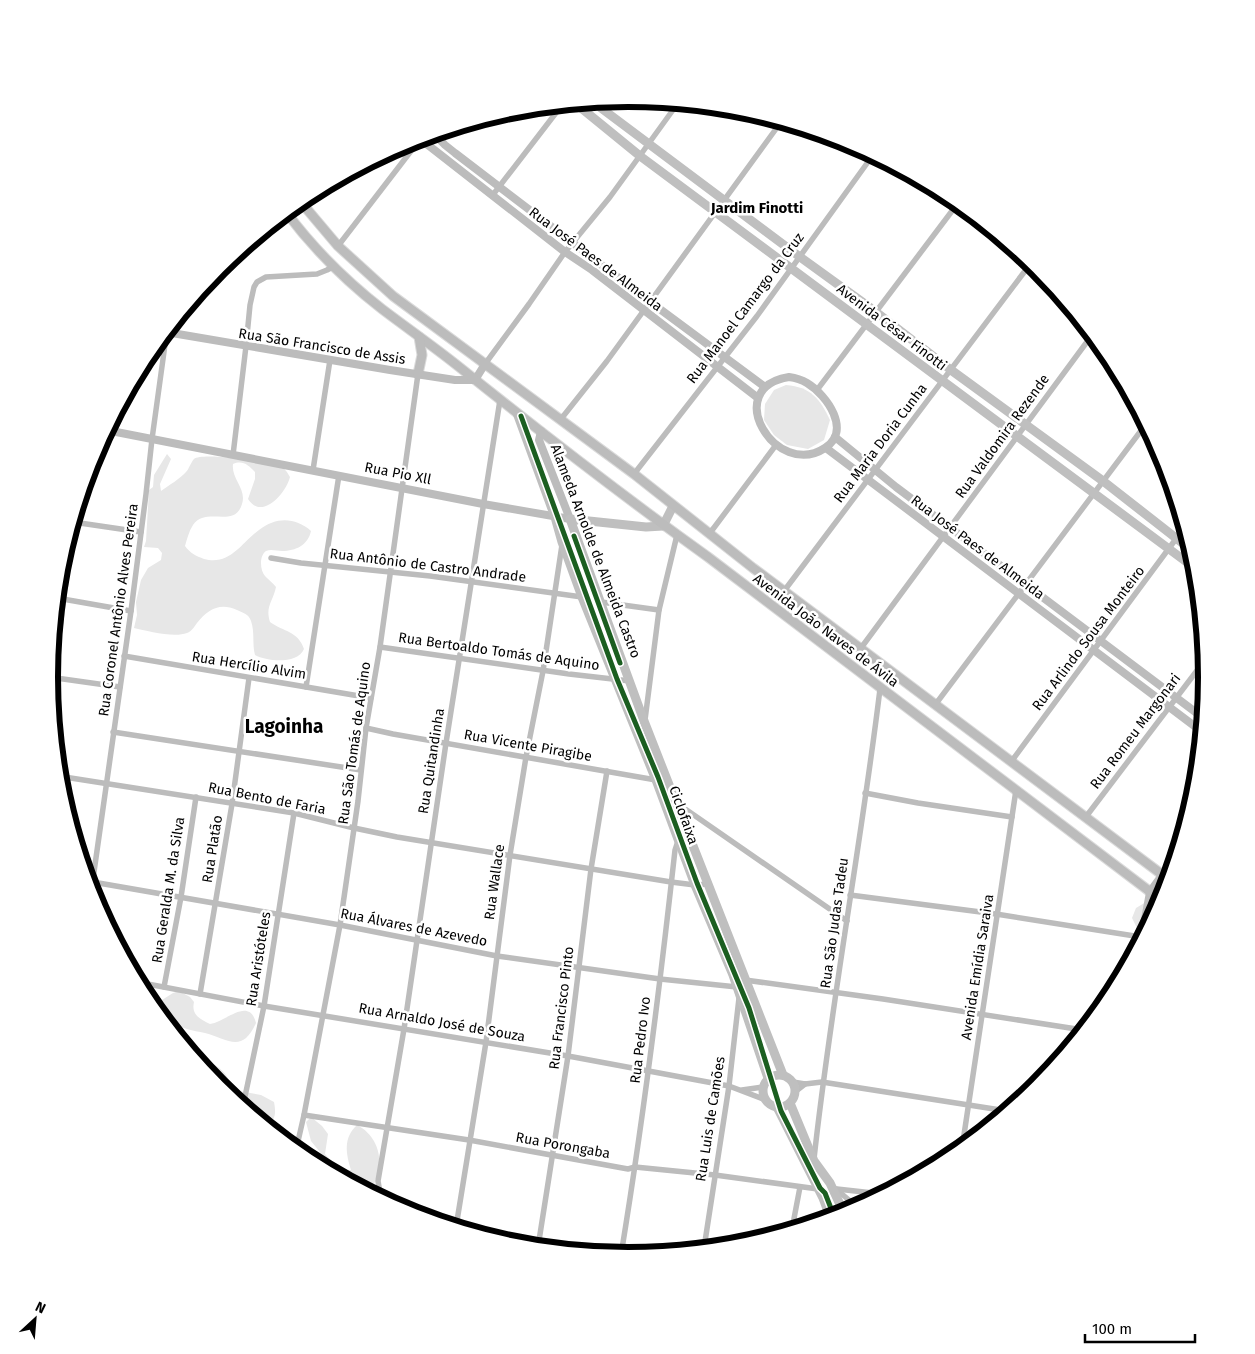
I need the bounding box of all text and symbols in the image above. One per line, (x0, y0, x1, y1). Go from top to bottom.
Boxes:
district label: Jardim Finotti (710, 199, 803, 217)
street label: Rua José Paes de Almeida (526, 204, 666, 315)
street label: Rua Manoel Camargo da Cruz (683, 230, 808, 387)
street label: Avenida César Finotti (833, 280, 950, 374)
street label: Rua São Francisco de Assis (237, 325, 407, 368)
street label: Rua Valdomira Rezende (952, 371, 1053, 502)
street label: Rua Maria Doria Cunha (830, 380, 931, 506)
street label: Alameda Arnolde de Almeida Castro (547, 442, 644, 660)
street label: Rua Pio Xll (363, 459, 433, 488)
street label: Rua José Paes de Almeida (908, 492, 1048, 603)
street label: Rua Coronel Antônio Alves Pereira (95, 502, 142, 718)
street label: Rua Antônio de Castro Andrade (329, 545, 527, 586)
street label: Rua Arlindo Sousa Monteiro (1029, 563, 1148, 714)
street label: Avenida João Naves de Ávila (749, 569, 903, 691)
street label: Rua Bertoaldo Tomás de Aquino (397, 629, 601, 674)
street label: Rua Hercílio Alvim (190, 648, 307, 683)
street label: Rua São Tomás de Aquino (335, 661, 374, 825)
street label: Rua Romeu Margonari (1086, 670, 1184, 792)
street label: Rua Quitandinha (415, 707, 448, 815)
district label: Lagoinha (245, 715, 323, 738)
street label: Rua Vicente Piragibe (463, 726, 593, 765)
street label: Rua Bento de Faria (207, 779, 327, 818)
street label: Ciclofaixa (665, 784, 702, 847)
street label: Rua Platão (199, 814, 226, 884)
street label: Rua Geralda M. da Silva (149, 816, 188, 965)
street label: Rua Wallace (481, 843, 508, 921)
street label: Rua São Judas Tadeu (817, 857, 852, 990)
street label: Avenida Emídia Saraiva (958, 893, 997, 1041)
street label: Rua Álvares de Azevedo (339, 904, 489, 950)
street label: Rua Aristóteles (243, 910, 274, 1008)
street label: Rua Francisco Pinto (546, 946, 577, 1071)
street label: Rua Pedro Ivo (627, 996, 654, 1085)
street label: Rua Arnaldo José de Souza (357, 999, 527, 1046)
street label: Rua Luis de Camões (692, 1055, 729, 1183)
street label: Rua Porongaba (514, 1129, 611, 1162)
north arrow (10, 1294, 60, 1344)
text: N (33, 1298, 48, 1317)
scale bar (1085, 1312, 1195, 1344)
text: 100 m (1092, 1320, 1132, 1338)

